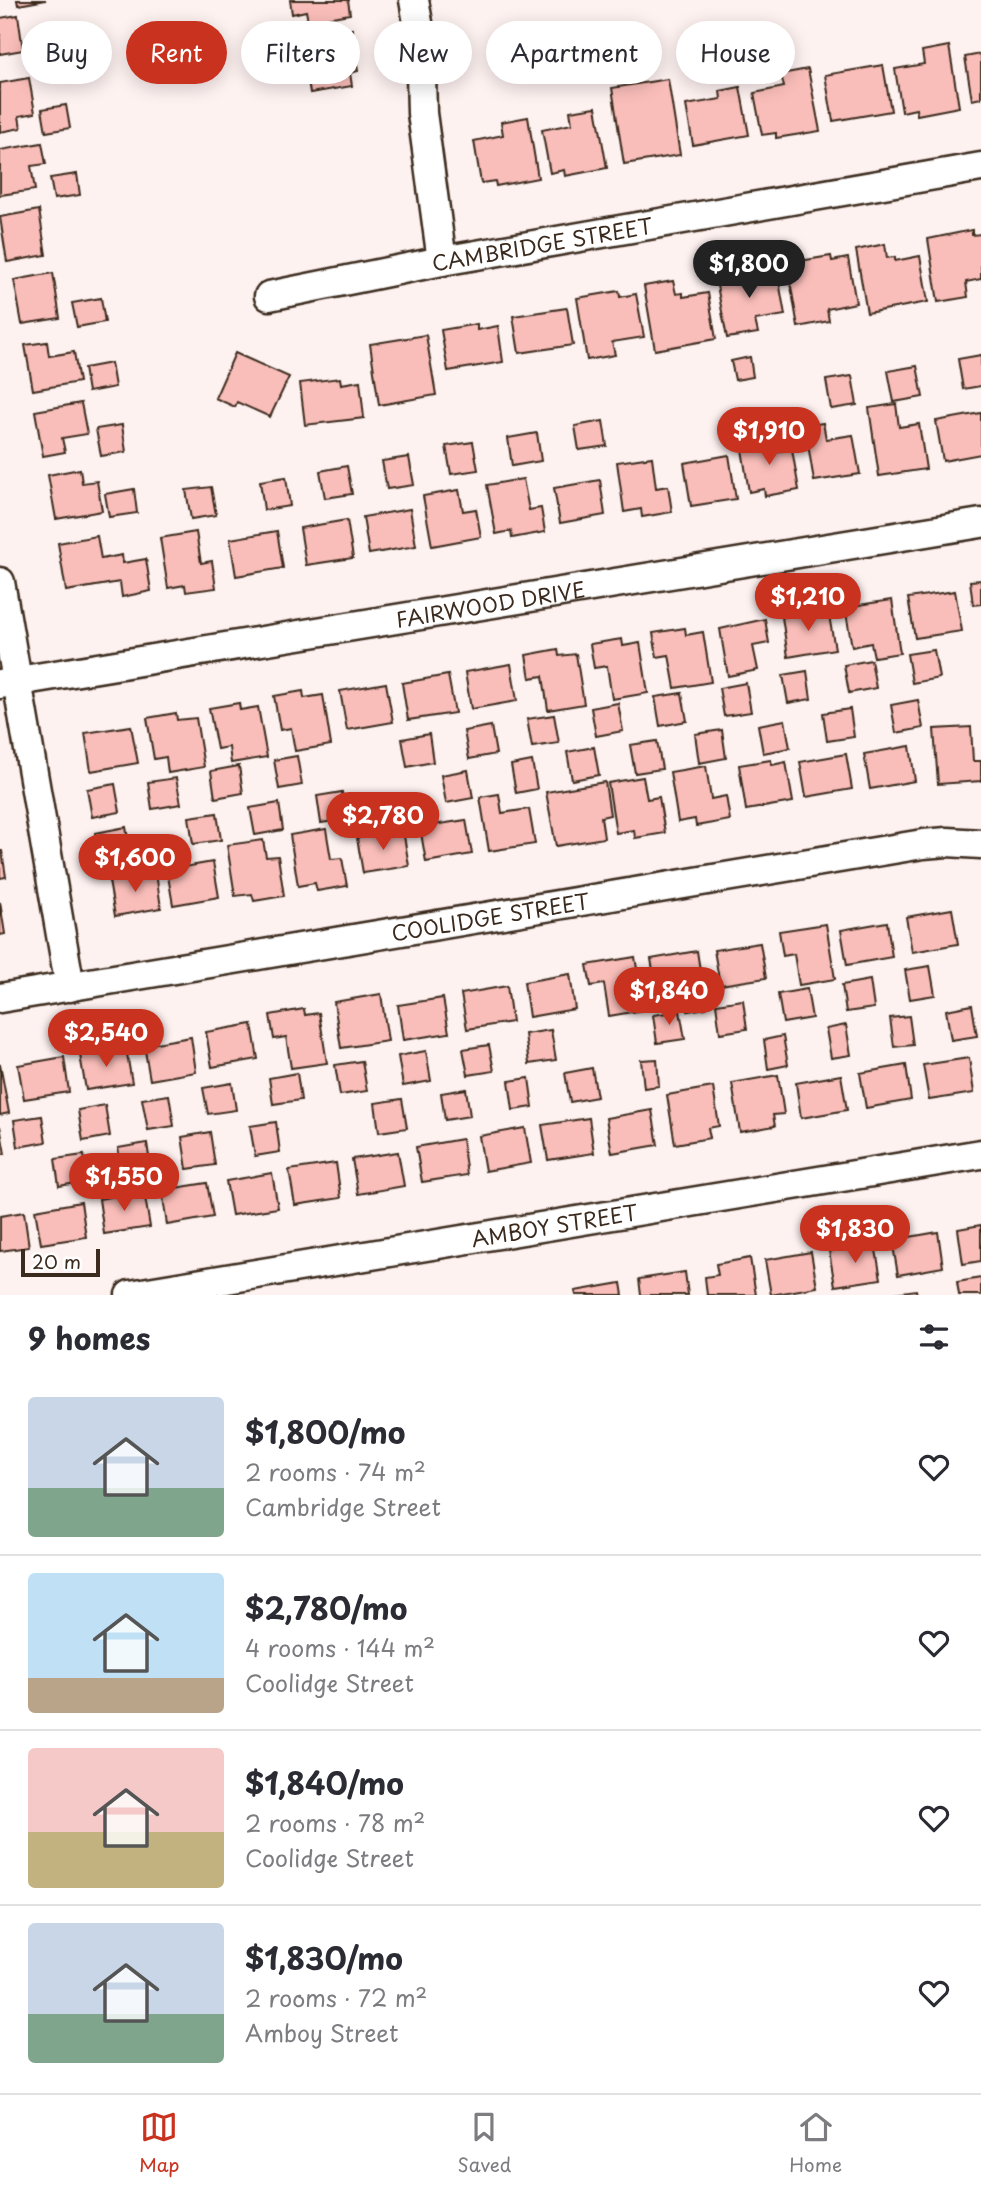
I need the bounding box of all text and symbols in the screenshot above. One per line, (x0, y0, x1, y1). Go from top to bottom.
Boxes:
chip: Buy (21, 21, 112, 84)
chip: Rent (126, 21, 227, 84)
chip: Filters (241, 21, 360, 84)
chip: New (374, 21, 472, 84)
chip: Apartment (486, 21, 662, 84)
chip: House (676, 21, 795, 84)
street label: CAMBRIDGE STREET (429, 208, 655, 279)
pin: $1,800 (692, 240, 806, 300)
text: $1,800 (709, 245, 789, 280)
pin: $1,910 (712, 407, 826, 467)
text: $1,910 (733, 412, 805, 447)
street label: FAIRWOOD DRIVE (393, 572, 588, 635)
pin: $1,210 (751, 574, 865, 633)
text: $1,210 (771, 578, 845, 613)
pin: $2,780 (326, 792, 440, 852)
text: $2,780 (342, 797, 424, 832)
pin: $1,600 (78, 834, 192, 894)
text: $1,600 (95, 839, 175, 874)
street label: COOLIDGE STREET (389, 884, 592, 948)
pin: $1,840 (612, 968, 726, 1027)
text: $1,840 (630, 972, 708, 1007)
pin: $2,540 (49, 1010, 163, 1069)
text: $2,540 (64, 1014, 148, 1049)
pin: $1,550 (67, 1154, 181, 1213)
text: $1,550 (85, 1158, 163, 1193)
street label: AMBOY STREET (469, 1195, 640, 1254)
pin: $1,830 (798, 1206, 912, 1265)
text: $1,830 (816, 1210, 894, 1245)
scale bar (21, 1246, 100, 1278)
text: 20 m (32, 1247, 81, 1275)
text: 9 homes (28, 1315, 150, 1360)
icon: filters (915, 1318, 953, 1356)
text: $1,800/mo (245, 1409, 405, 1454)
icon: home (84, 1425, 168, 1509)
icon: heart (915, 1448, 953, 1486)
text: 2 rooms · 74 m² (245, 1454, 426, 1489)
text: Cambridge Street (245, 1489, 441, 1524)
text: $2,780/mo (245, 1585, 407, 1630)
icon: home (84, 1601, 168, 1685)
icon: heart (915, 1624, 953, 1662)
text: 4 rooms · 144 m² (245, 1630, 435, 1665)
text: Coolidge Street (245, 1665, 414, 1700)
text: $1,840/mo (245, 1760, 404, 1805)
icon: home (84, 1776, 168, 1860)
icon: heart (915, 1799, 953, 1837)
text: 2 rooms · 78 m² (245, 1805, 425, 1840)
text: Coolidge Street (245, 1840, 414, 1875)
text: $1,830/mo (245, 1935, 403, 1980)
icon: home (84, 1951, 168, 2035)
icon: heart (915, 1974, 953, 2012)
text: 2 rooms · 72 m² (245, 1980, 427, 2015)
text: Amboy Street (245, 2015, 398, 2050)
tab: Map (139, 2108, 180, 2178)
tab: Saved (457, 2108, 511, 2178)
tab: Home (789, 2108, 842, 2178)

